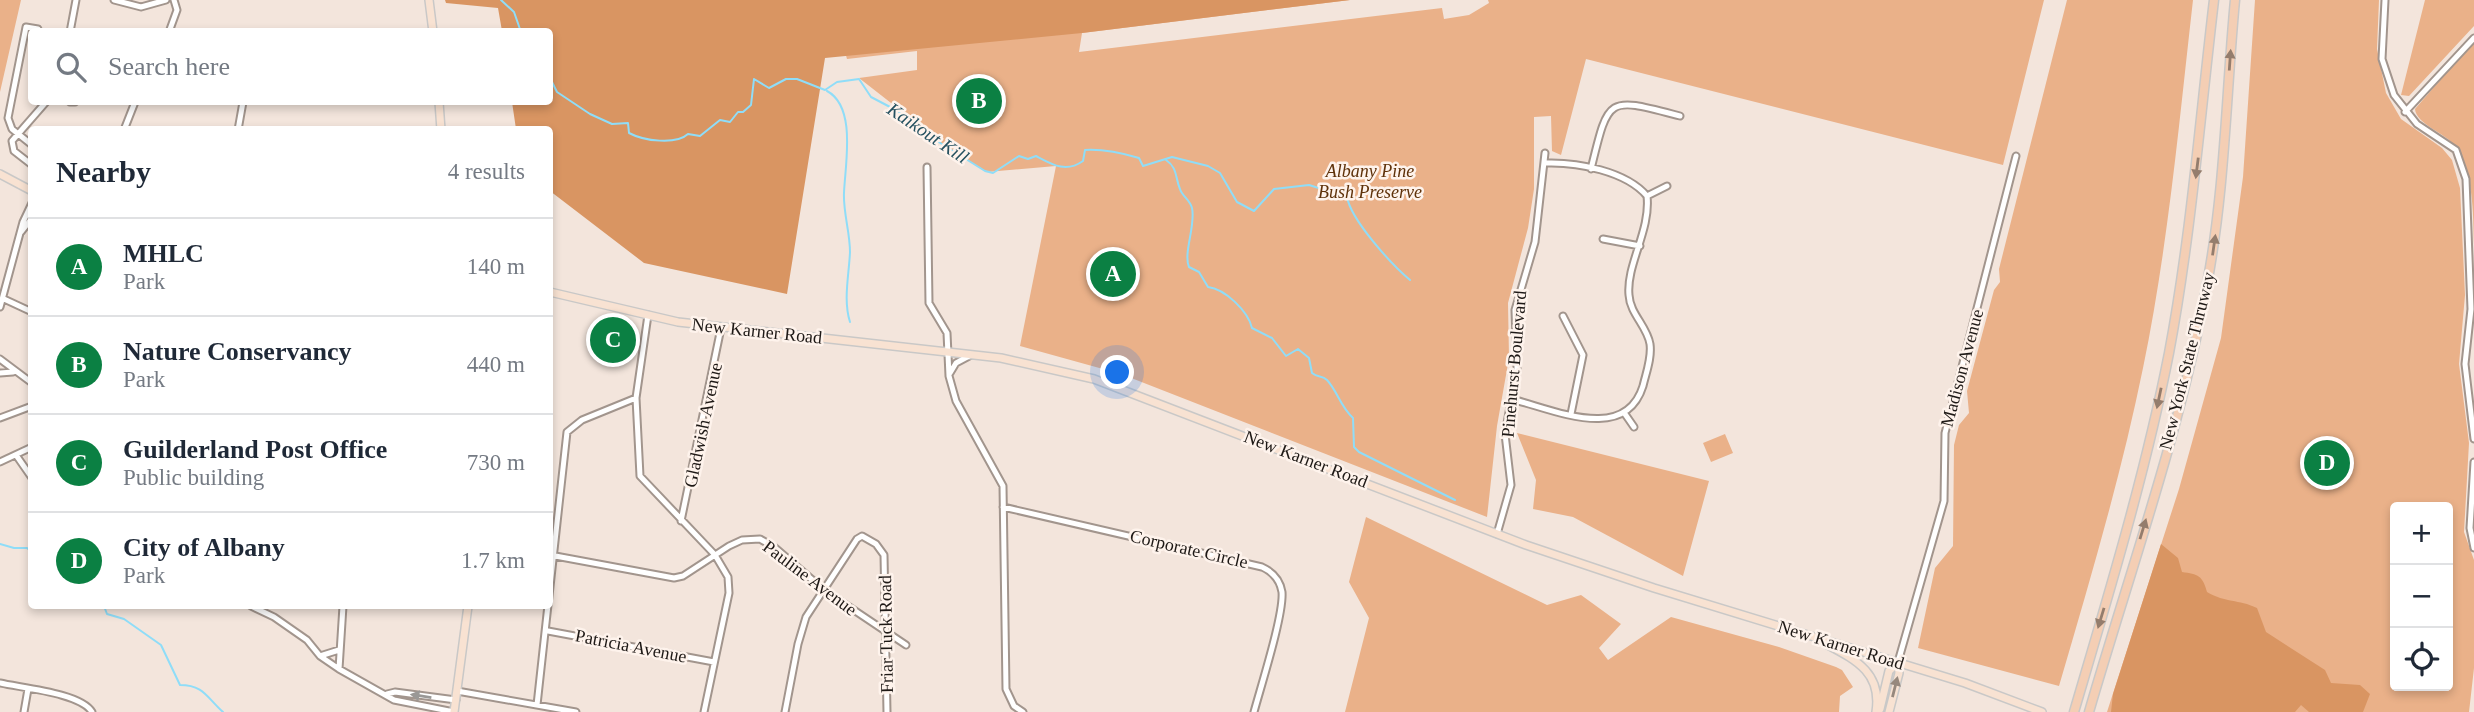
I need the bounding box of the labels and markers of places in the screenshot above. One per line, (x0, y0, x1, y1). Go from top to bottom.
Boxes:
pin: B (956, 75, 1002, 127)
pin: A (1090, 248, 1136, 300)
pin: C (590, 314, 636, 366)
pin: D (2304, 437, 2350, 489)

